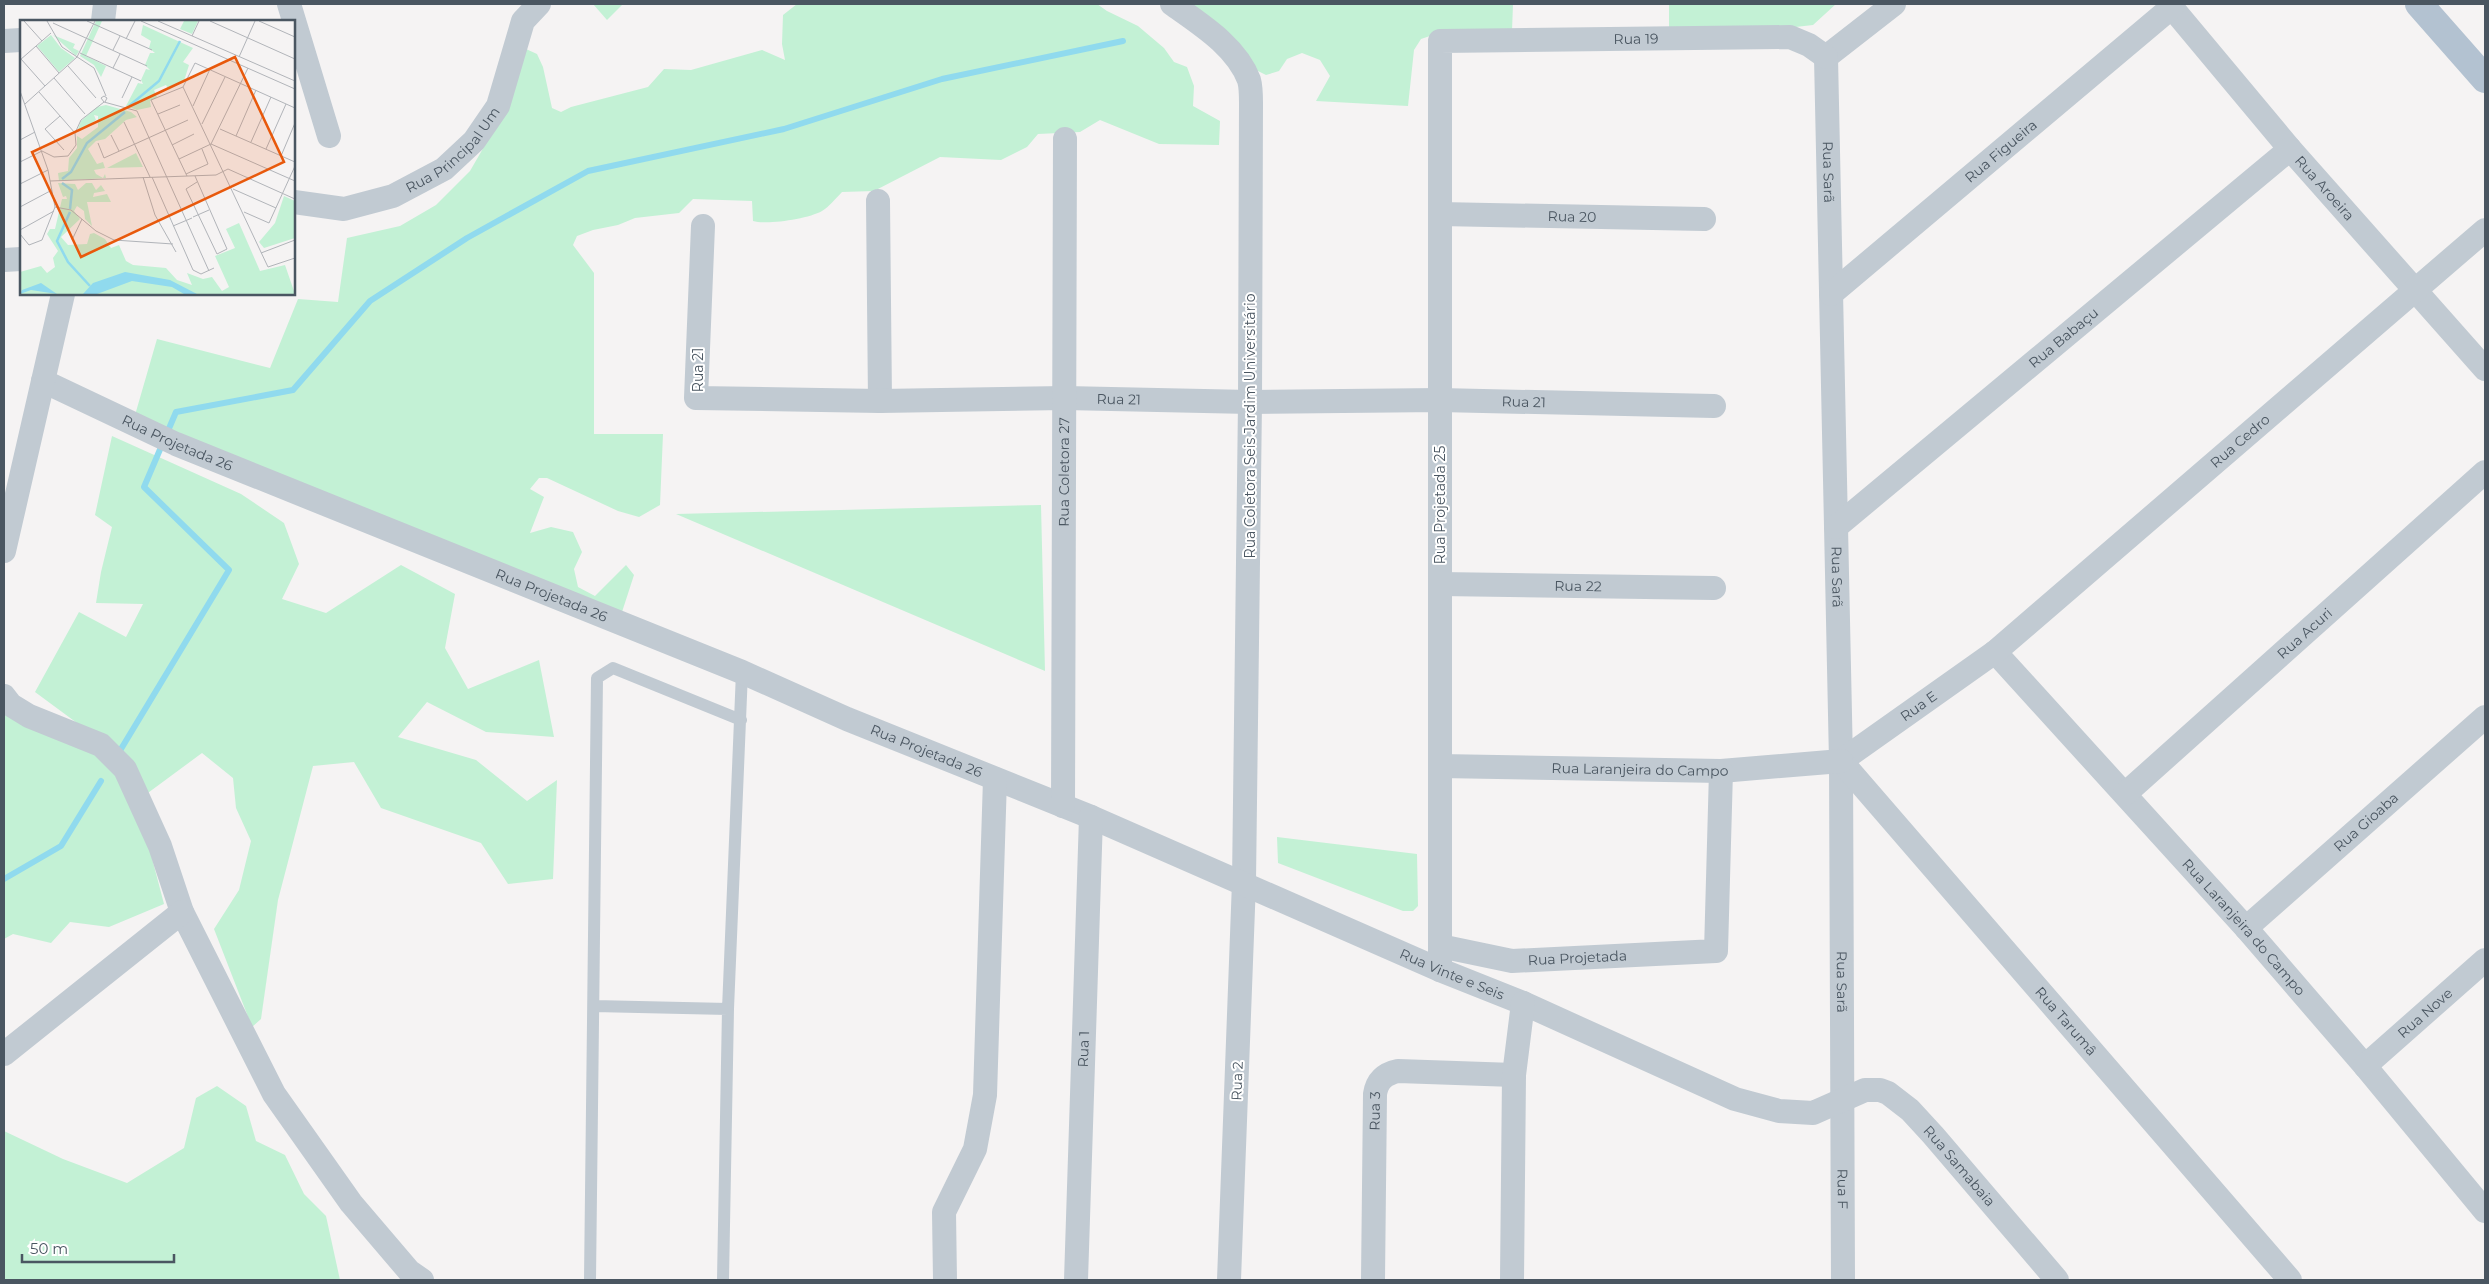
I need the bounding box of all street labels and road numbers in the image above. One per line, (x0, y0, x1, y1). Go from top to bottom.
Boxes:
street label: Rua 19 (1613, 30, 1659, 48)
street label: Rua Principal Um (402, 103, 504, 197)
street label: Rua Figueira (1961, 116, 2041, 186)
street label: Rua Sarã (1819, 141, 1838, 203)
street label: Rua Aroeira (2291, 152, 2358, 224)
street label: Rua 20 (1547, 207, 1596, 226)
street label: Rua Coletora Seis Jardim Universitário (1241, 293, 1259, 558)
street label: Rua Babaçu (2025, 303, 2102, 372)
street label: Rua 21 (689, 348, 707, 392)
street label: Rua 21 (1096, 390, 1141, 409)
street label: Rua 21 (1501, 392, 1546, 411)
street label: Rua Cedro (2206, 410, 2274, 472)
street label: Rua Projetada 26 (119, 411, 236, 475)
street label: Rua Coletora 27 (1055, 417, 1073, 527)
street label: Rua Projetada 25 (1431, 446, 1449, 564)
street label: Rua Sarã (1827, 546, 1847, 608)
street label: Rua Projetada 26 (493, 565, 611, 626)
street label: Rua 22 (1554, 577, 1602, 595)
street label: Rua Acuri (2273, 604, 2336, 663)
street label: Rua E (1897, 687, 1940, 725)
street label: Rua Projetada 26 (868, 720, 986, 782)
street label: Rua Laranjeira do Campo (1551, 759, 1729, 780)
street label: Rua Gioaba (2330, 789, 2402, 856)
street label: Rua Laranjeira do Campo (2178, 855, 2309, 1000)
street label: Rua Vinte e Seis (1397, 944, 1507, 1004)
street label: Rua Projetada (1527, 946, 1627, 969)
street label: Rua Sarã (1833, 951, 1851, 1013)
street label: Rua Tarumâ (2031, 983, 2101, 1059)
street label: Rua Nove (2394, 984, 2456, 1042)
street label: Rua 1 (1074, 1031, 1093, 1068)
street label: Rua 2 (1227, 1061, 1247, 1101)
street label: Rua 3 (1366, 1091, 1384, 1131)
street label: Rua Samabaia (1920, 1122, 1999, 1210)
street label: Rua F (1834, 1169, 1852, 1209)

